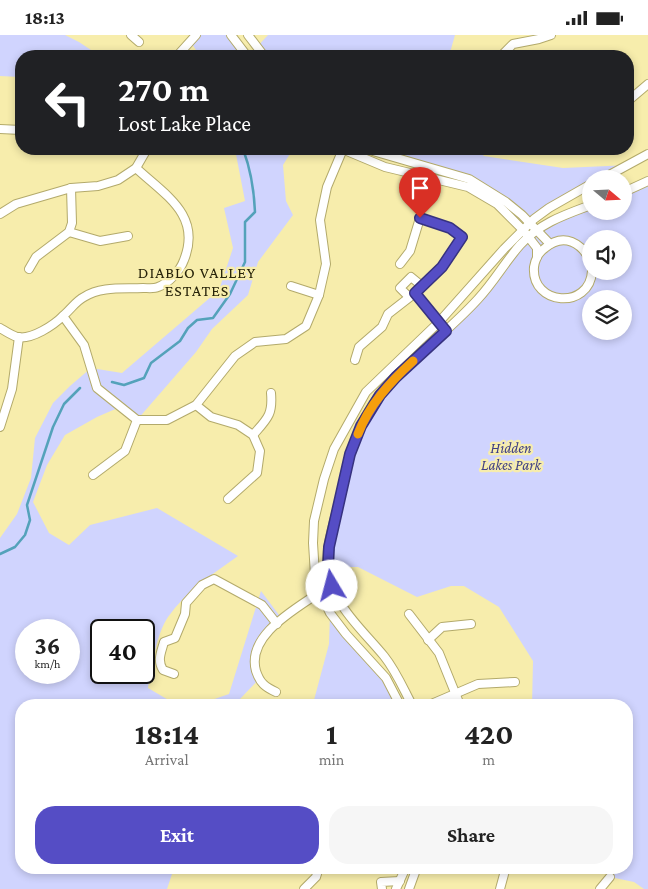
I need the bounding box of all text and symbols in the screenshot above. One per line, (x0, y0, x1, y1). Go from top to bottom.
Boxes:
text: 18:13 (25, 7, 65, 28)
icon: left (35, 70, 100, 135)
text: 270 m (118, 70, 209, 109)
text: Lost Lake Place (118, 111, 251, 136)
pin (399, 167, 441, 218)
north arrow (582, 170, 632, 220)
map controls (582, 170, 632, 340)
icon: arrive (406, 174, 434, 202)
button: sound (582, 230, 632, 280)
district label: DIABLO VALLEY ESTATES (138, 264, 256, 299)
button: layers (582, 290, 632, 340)
park label: Hidden Lakes Park (481, 440, 542, 473)
position arrow (305, 559, 357, 611)
speed limit sign: 40 (90, 619, 155, 684)
text: 36 (35, 632, 60, 659)
text: km/h (35, 657, 60, 671)
text: 18:14 (135, 717, 199, 750)
text: 1 (326, 717, 337, 750)
text: 420 (464, 717, 513, 750)
text: Arrival (145, 751, 189, 768)
text: min (319, 751, 344, 768)
text: m (482, 751, 495, 768)
button: Exit (35, 806, 319, 864)
button: Share (329, 806, 613, 864)

